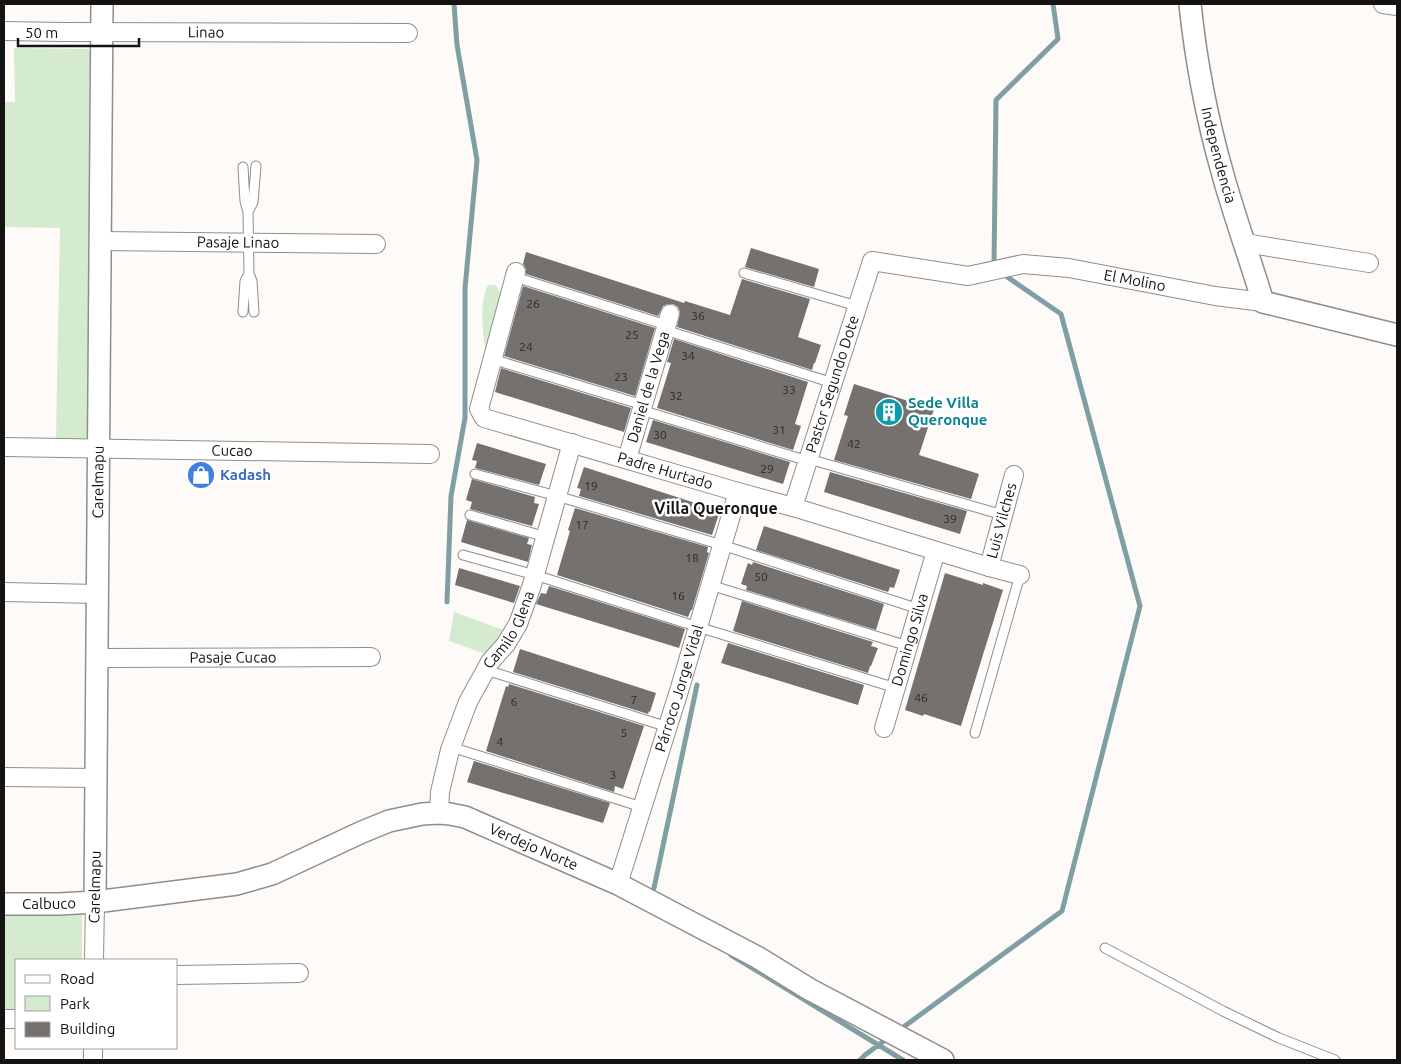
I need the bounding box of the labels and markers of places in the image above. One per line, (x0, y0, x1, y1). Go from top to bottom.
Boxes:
place label: Sede Villa Queronque (908, 394, 987, 428)
building icon: Sede Villa Queronque (874, 397, 904, 427)
shop icon: Kadash (186, 460, 216, 490)
place label: Kadash (220, 466, 271, 483)

